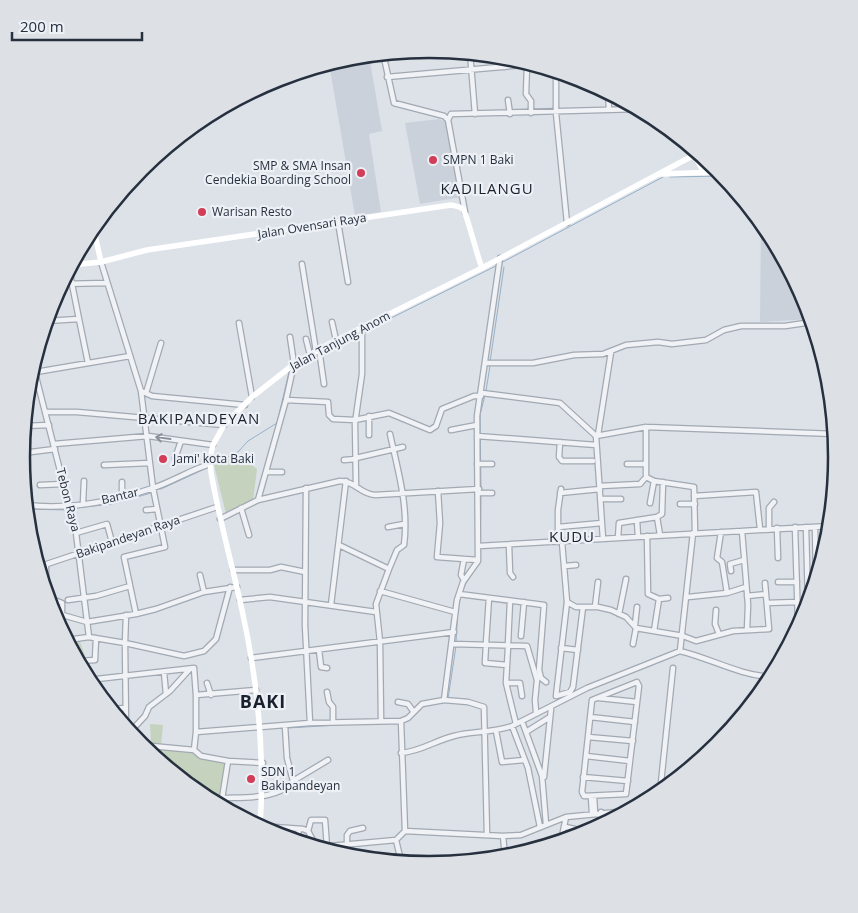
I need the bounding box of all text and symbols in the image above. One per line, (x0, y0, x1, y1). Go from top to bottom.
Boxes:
scale bar (12, 10, 142, 42)
text: 200 m (20, 16, 64, 36)
place label: SMPN 1 Baki (443, 151, 513, 168)
marker: SMPN 1 Baki (427, 154, 439, 166)
place label: SMP & SMA Insan Cendekia Boarding School (205, 157, 351, 188)
marker: SMP & SMA Insan Cendekia Boarding School (355, 167, 367, 179)
district label: KADILANGU (440, 178, 534, 198)
place label: Warisan Resto (212, 203, 292, 220)
marker: Warisan Resto (196, 206, 208, 218)
street label: Jalan Ovensari Raya (255, 209, 367, 243)
street label: Jalan Tanjung Anom (286, 307, 393, 375)
district label: BAKIPANDEYAN (138, 408, 260, 428)
one-way arrow (155, 433, 171, 443)
place label: Jami' kota Baki (172, 450, 254, 467)
marker: Jami' kota Baki (157, 453, 169, 465)
street label: Tebon Raya (52, 466, 85, 534)
street label: Bantar (100, 483, 140, 508)
street label: Bakipandeyan Raya (73, 511, 182, 562)
district label: KUDU (549, 526, 595, 546)
district label: BAKI (240, 689, 286, 713)
place label: SDN 1 Bakipandeyan (261, 763, 340, 794)
marker: SDN 1 Bakipandeyan (245, 773, 257, 785)

